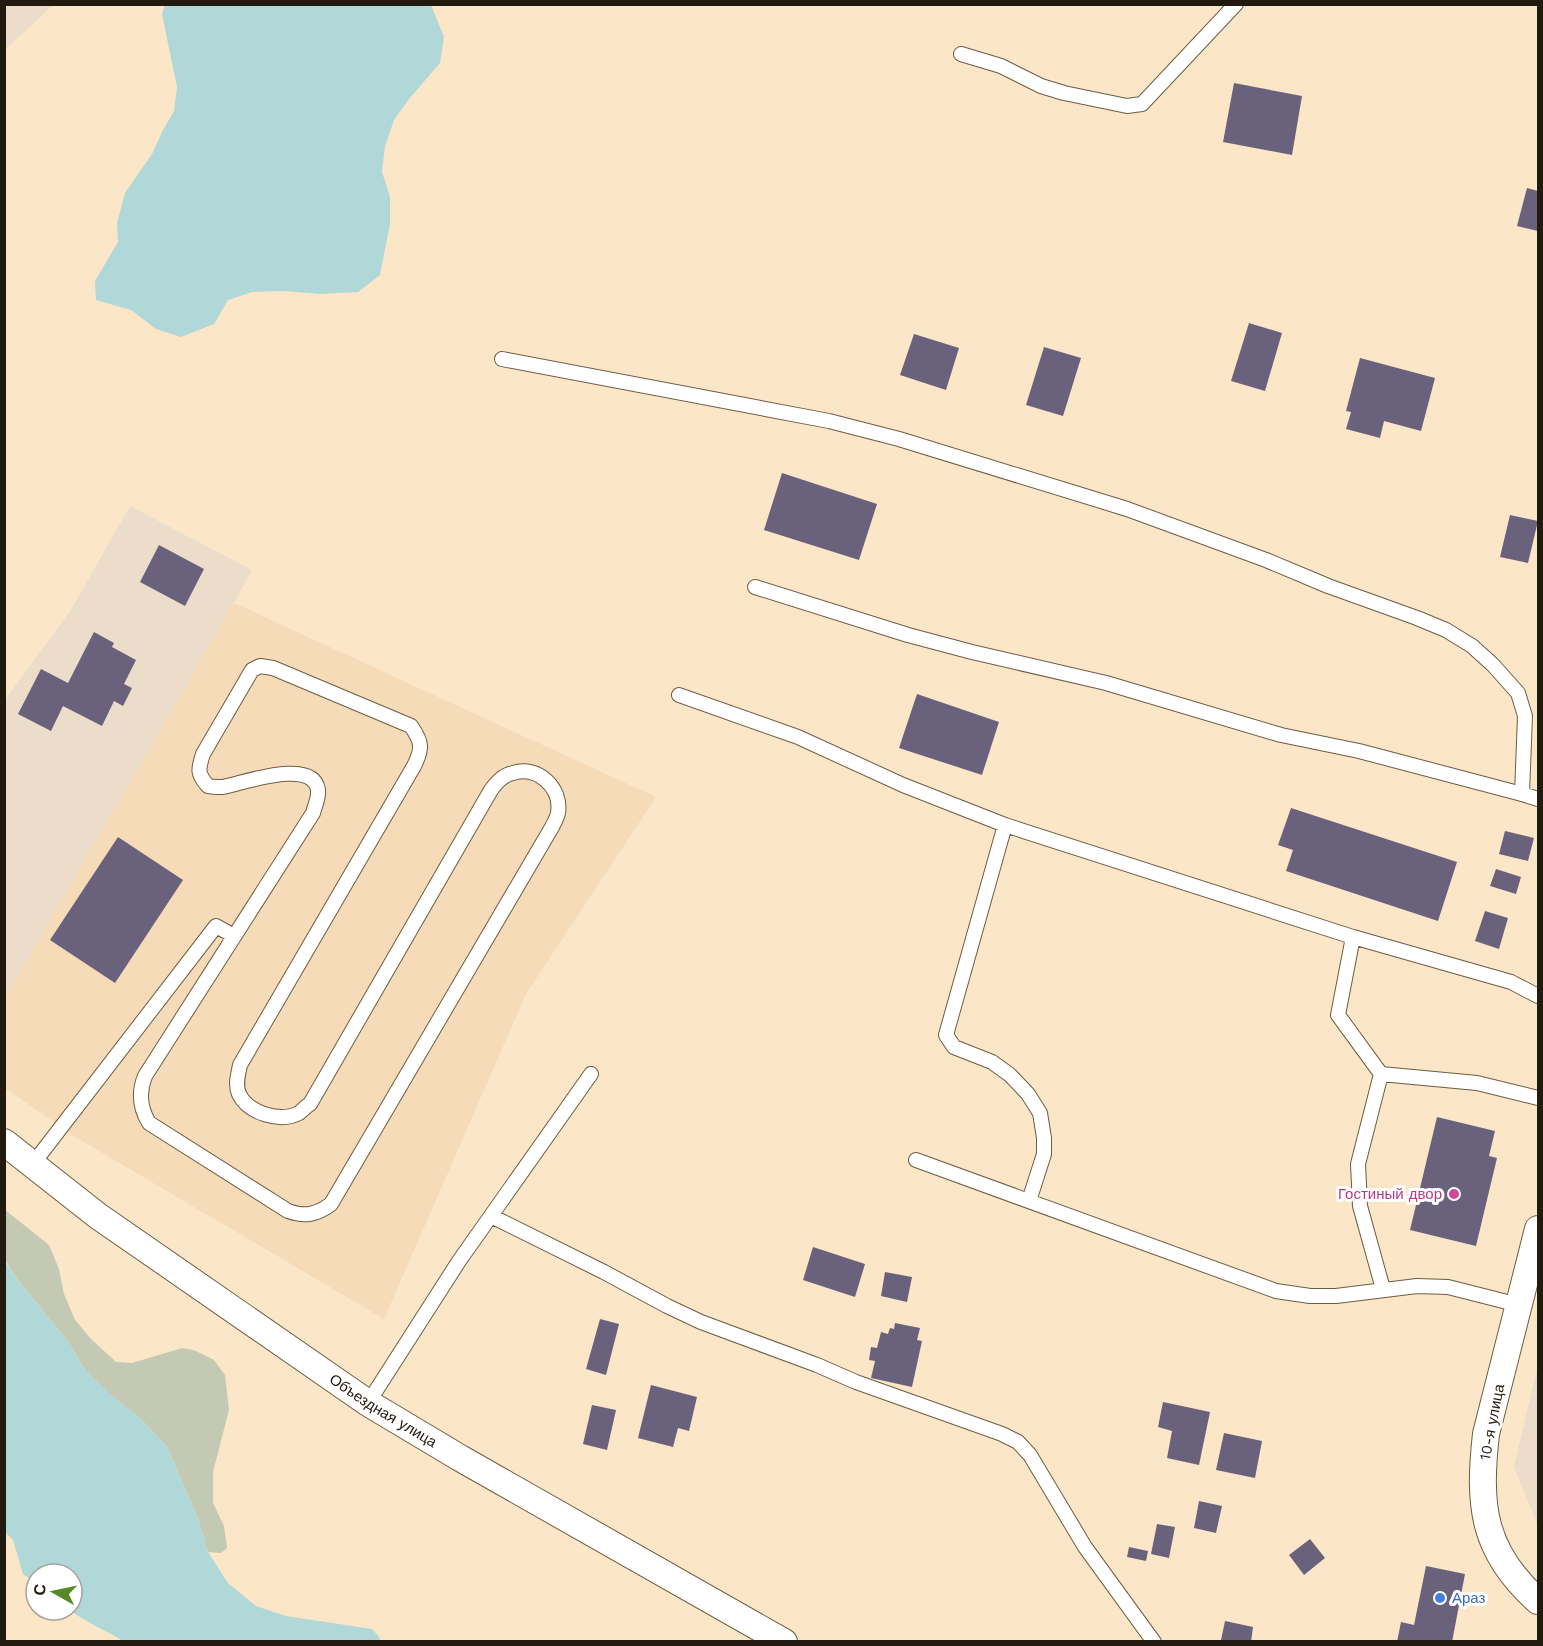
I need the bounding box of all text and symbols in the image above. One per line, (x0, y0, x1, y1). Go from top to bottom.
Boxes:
place label: Гостиный двор (1338, 1185, 1442, 1203)
marker: Гостиный двор (1447, 1187, 1461, 1201)
street label: Объездная улица (326, 1370, 441, 1451)
street label: 10-я улица (1476, 1382, 1508, 1462)
north arrow (24, 1562, 84, 1622)
text: С (29, 1582, 50, 1597)
place label: Араз (1452, 1589, 1486, 1607)
marker: Араз (1433, 1591, 1447, 1605)

